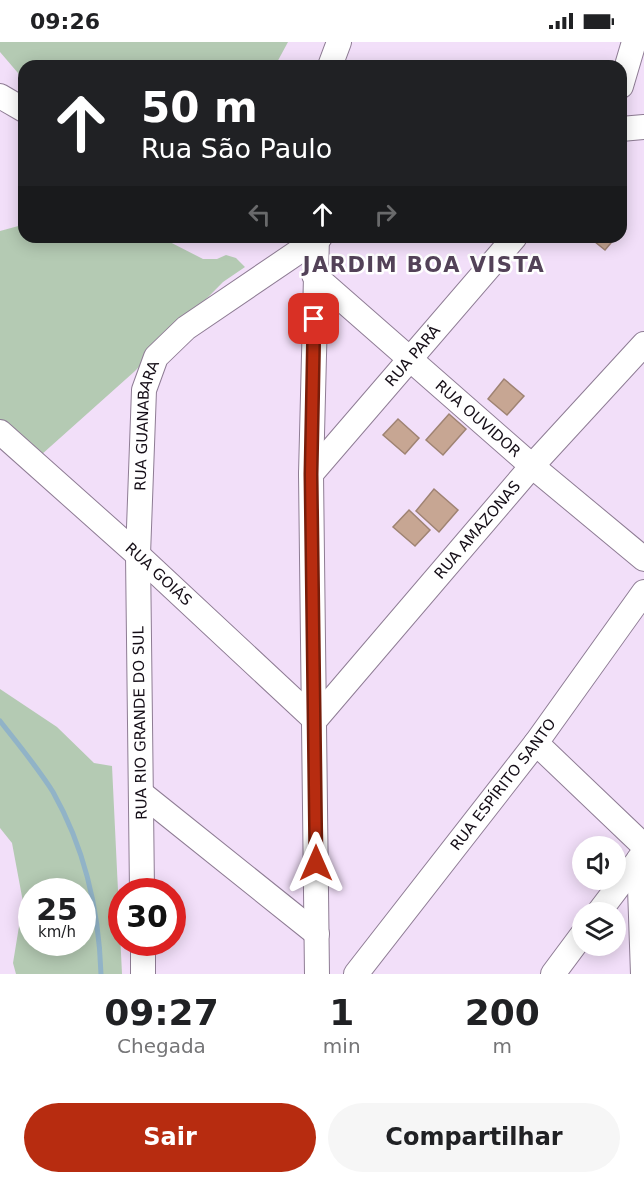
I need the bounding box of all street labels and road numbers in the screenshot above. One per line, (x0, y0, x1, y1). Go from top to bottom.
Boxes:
street label: RUA PARÁ (382, 320, 445, 390)
street label: RUA GUANABARA (131, 357, 163, 491)
street label: RUA OUVIDOR (432, 376, 524, 461)
street label: RUA AMAZONAS (431, 477, 524, 583)
street label: RUA GOIÁS (122, 539, 195, 609)
street label: RUA RIO GRANDE DO SUL (129, 625, 151, 820)
street label: RUA ESPÍRITO SANTO (447, 715, 560, 854)

